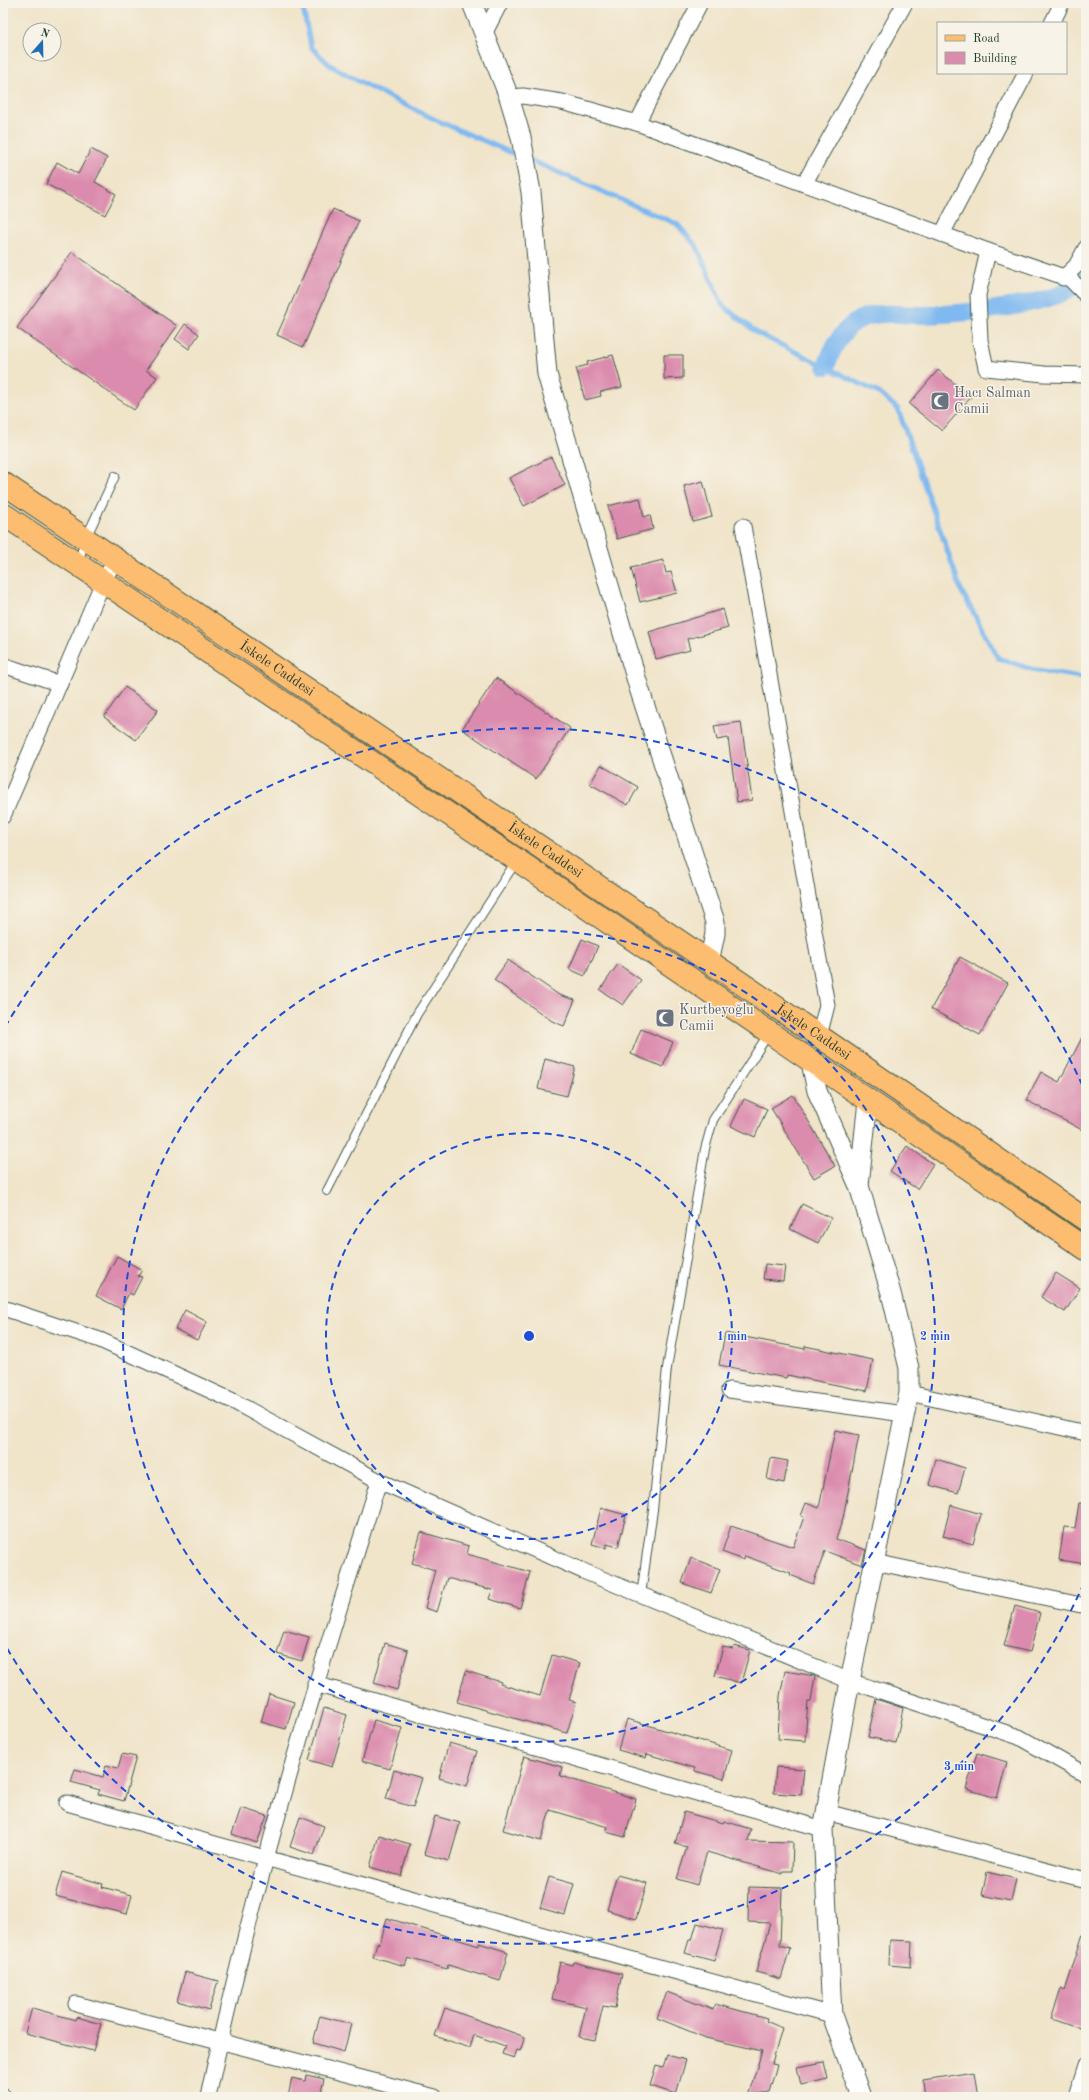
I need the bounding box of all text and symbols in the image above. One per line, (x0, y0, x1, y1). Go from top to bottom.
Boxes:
north arrow (22, 22, 62, 62)
legend (937, 22, 1067, 74)
text: N (39, 27, 51, 41)
text: Road (973, 33, 1000, 45)
text: Building (973, 53, 1017, 65)
place label: Hacı Salman Camii (954, 386, 1031, 416)
mosque icon: Hacı Salman Camii (929, 390, 951, 412)
street label: İskele Caddesi (237, 636, 317, 699)
street label: İskele Caddesi (505, 818, 585, 881)
street label: İskele Caddesi (774, 1000, 853, 1063)
place label: Kurtbeyoğlu Camii (679, 1003, 754, 1033)
mosque icon: Kurtbeyoğlu Camii (654, 1007, 676, 1029)
centre of rings (522, 1329, 536, 1343)
text: 1 min (717, 1331, 747, 1343)
text: 2 min (920, 1331, 950, 1343)
text: 3 min (944, 1761, 974, 1773)

